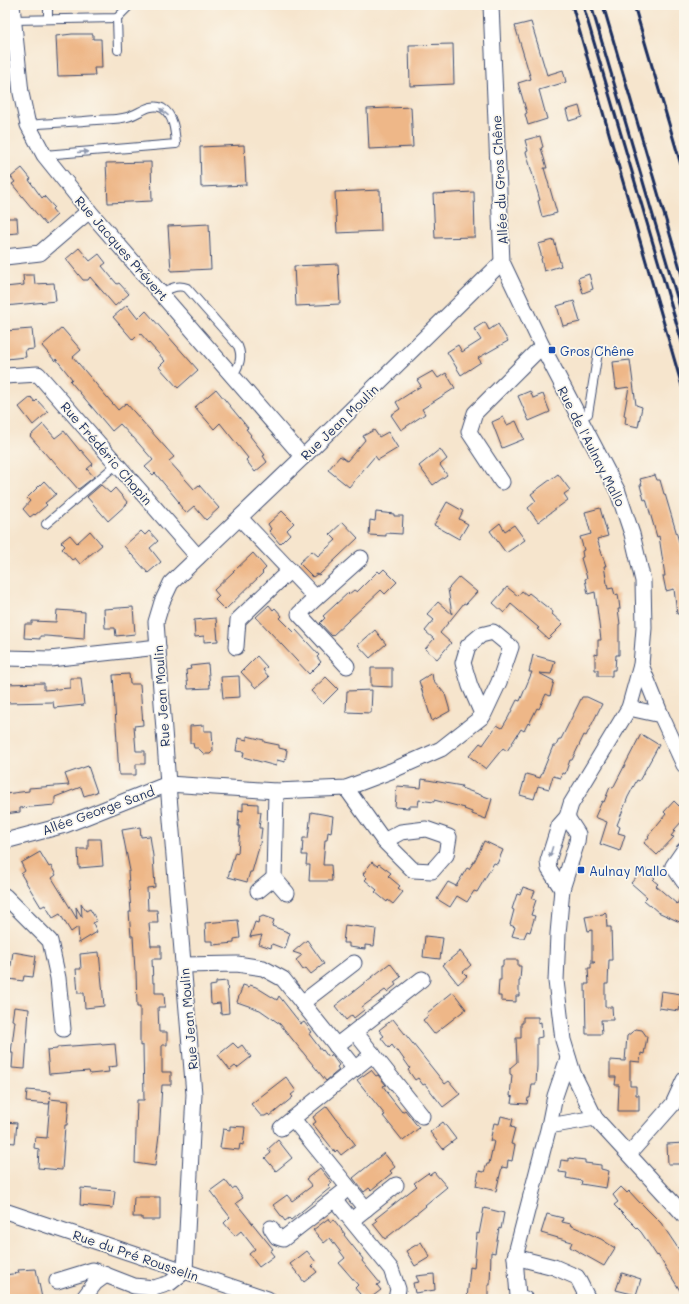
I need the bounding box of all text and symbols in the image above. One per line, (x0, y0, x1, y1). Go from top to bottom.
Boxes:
one-way arrow (159, 108, 169, 116)
street label: Allée du Gros Chêne (487, 115, 511, 245)
one-way arrow (77, 149, 89, 155)
street label: Rue Jacques Prévert (72, 192, 172, 304)
place label: Gros Chêne (560, 342, 634, 359)
marker: Gros Chêne (547, 345, 557, 355)
street label: Rue Jean Moulin (296, 380, 382, 464)
street label: Rue de l'Aulnay Mallo (554, 383, 630, 509)
street label: Rue Frédéric Chopin (57, 398, 157, 508)
street label: Rue Jean Moulin (149, 645, 173, 747)
street label: Allée George Sand (40, 782, 156, 838)
one-way arrow (548, 846, 554, 858)
place label: Aulnay Mallo (589, 862, 668, 879)
marker: Aulnay Mallo (576, 865, 586, 875)
street label: Rue Jean Moulin (175, 967, 201, 1071)
street label: Rue du Pré Rousselin (71, 1225, 201, 1285)

